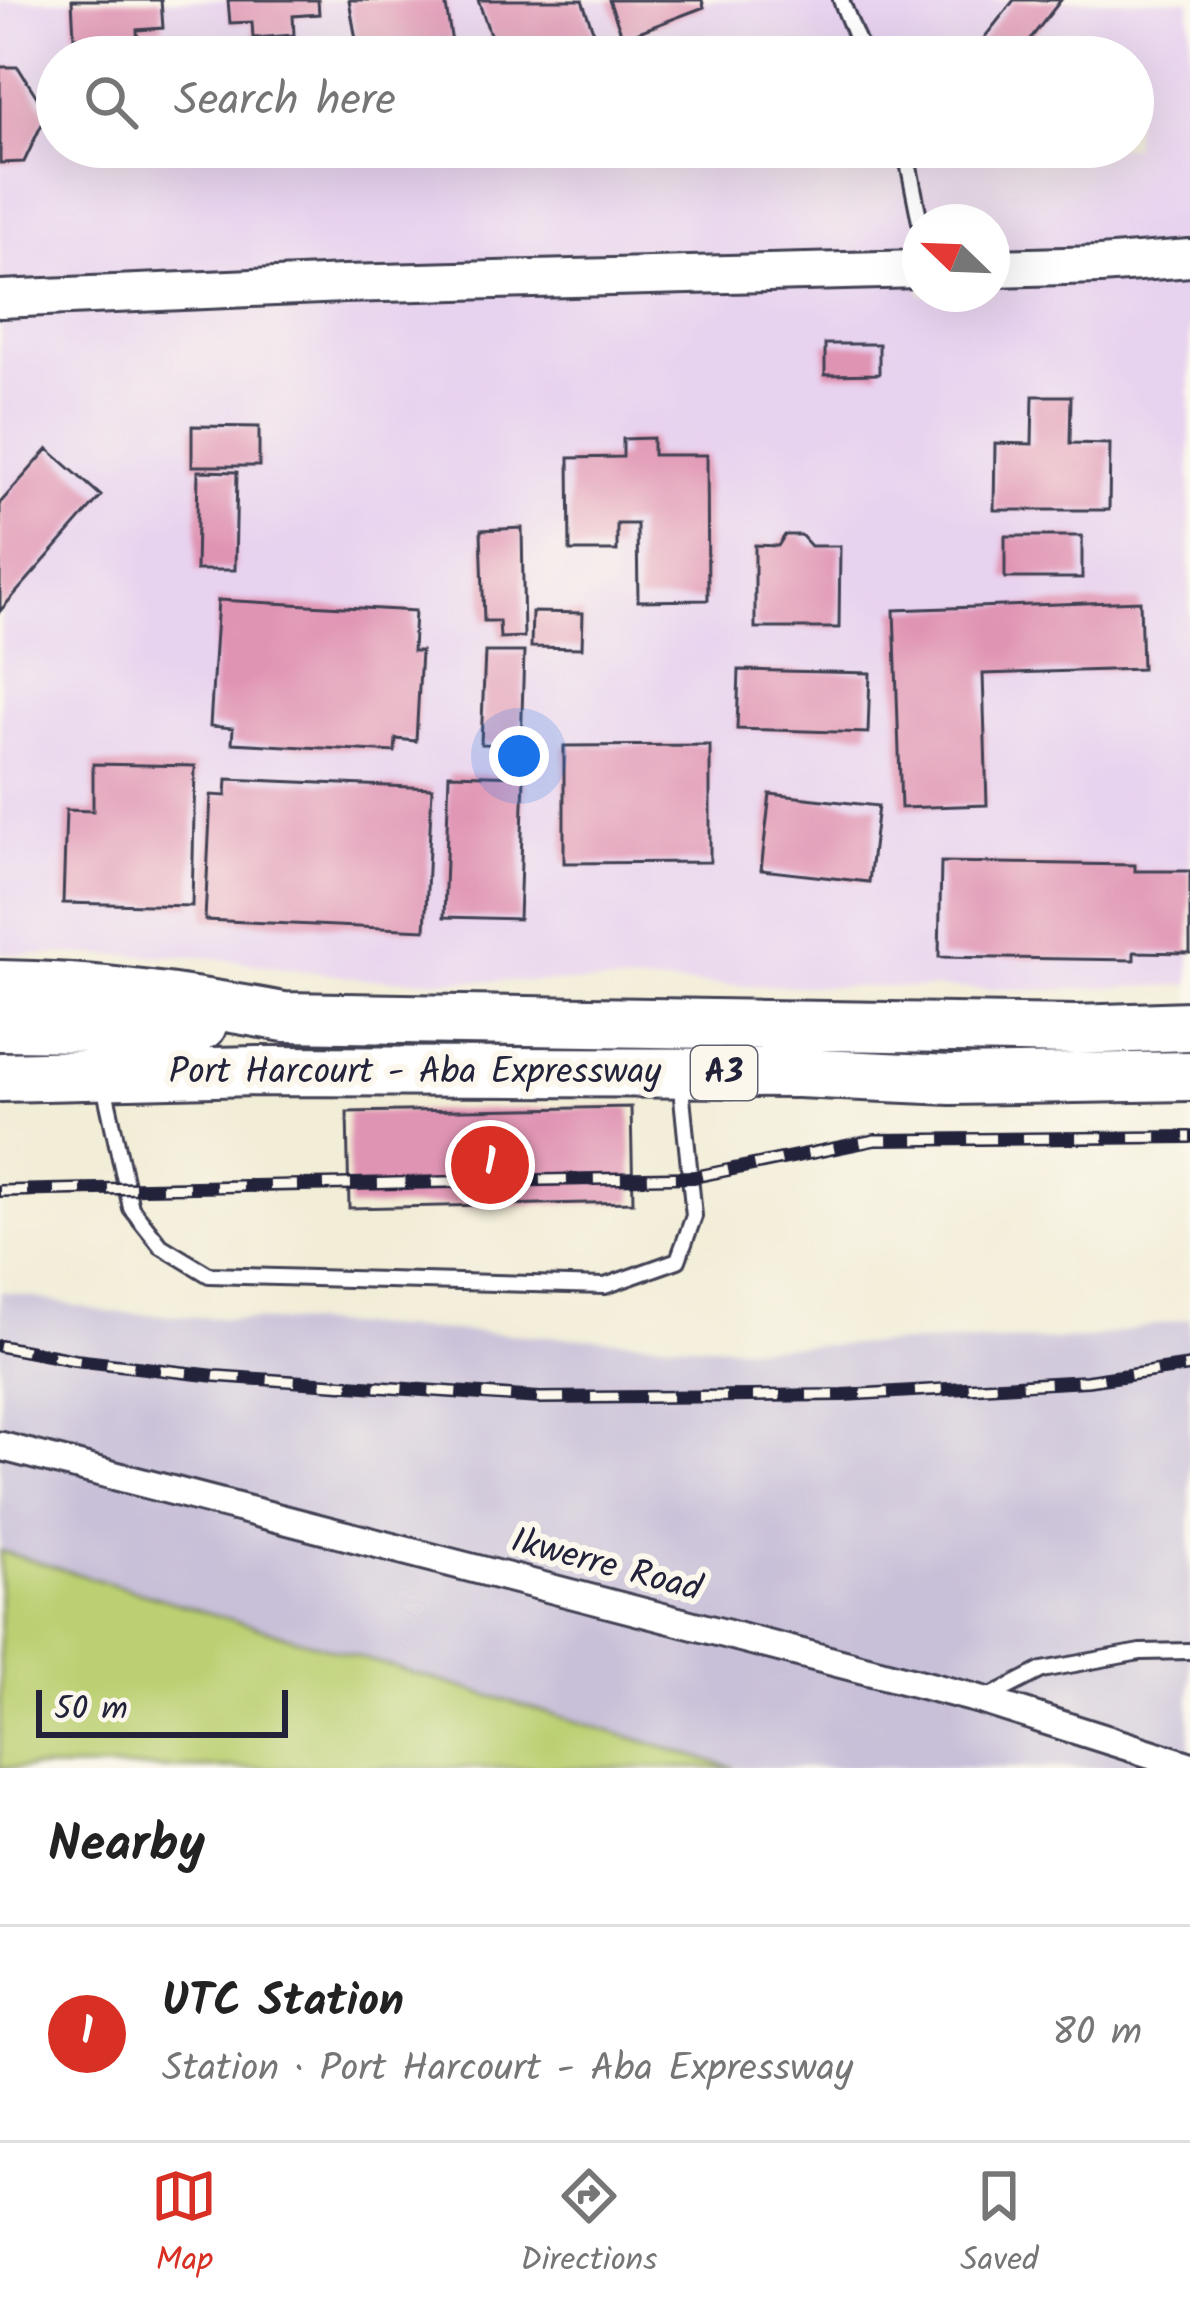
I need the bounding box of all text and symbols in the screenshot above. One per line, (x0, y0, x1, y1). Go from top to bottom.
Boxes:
search box (36, 36, 1154, 168)
text: Search here (174, 66, 396, 138)
icon: search (78, 69, 144, 135)
north arrow (902, 204, 1010, 312)
your location (489, 726, 549, 786)
street label: Port Harcourt - Aba Expressway (169, 1045, 662, 1102)
road number: A3 (691, 1046, 757, 1100)
pin: 1 (451, 1120, 529, 1210)
street label: Ikwerre Road (504, 1513, 709, 1619)
scale bar (36, 1684, 288, 1737)
text: 50 m (54, 1684, 128, 1737)
text: Nearby (48, 1806, 205, 1887)
text: UTC Station (162, 1967, 404, 2039)
text: 1 (81, 2003, 93, 2065)
text: 80 m (1052, 2003, 1142, 2065)
text: Station · Port Harcourt - Aba Expressway (162, 2039, 853, 2101)
tab: Map (151, 2163, 217, 2288)
tab: Directions (520, 2163, 657, 2288)
tab: Saved (960, 2163, 1039, 2288)

